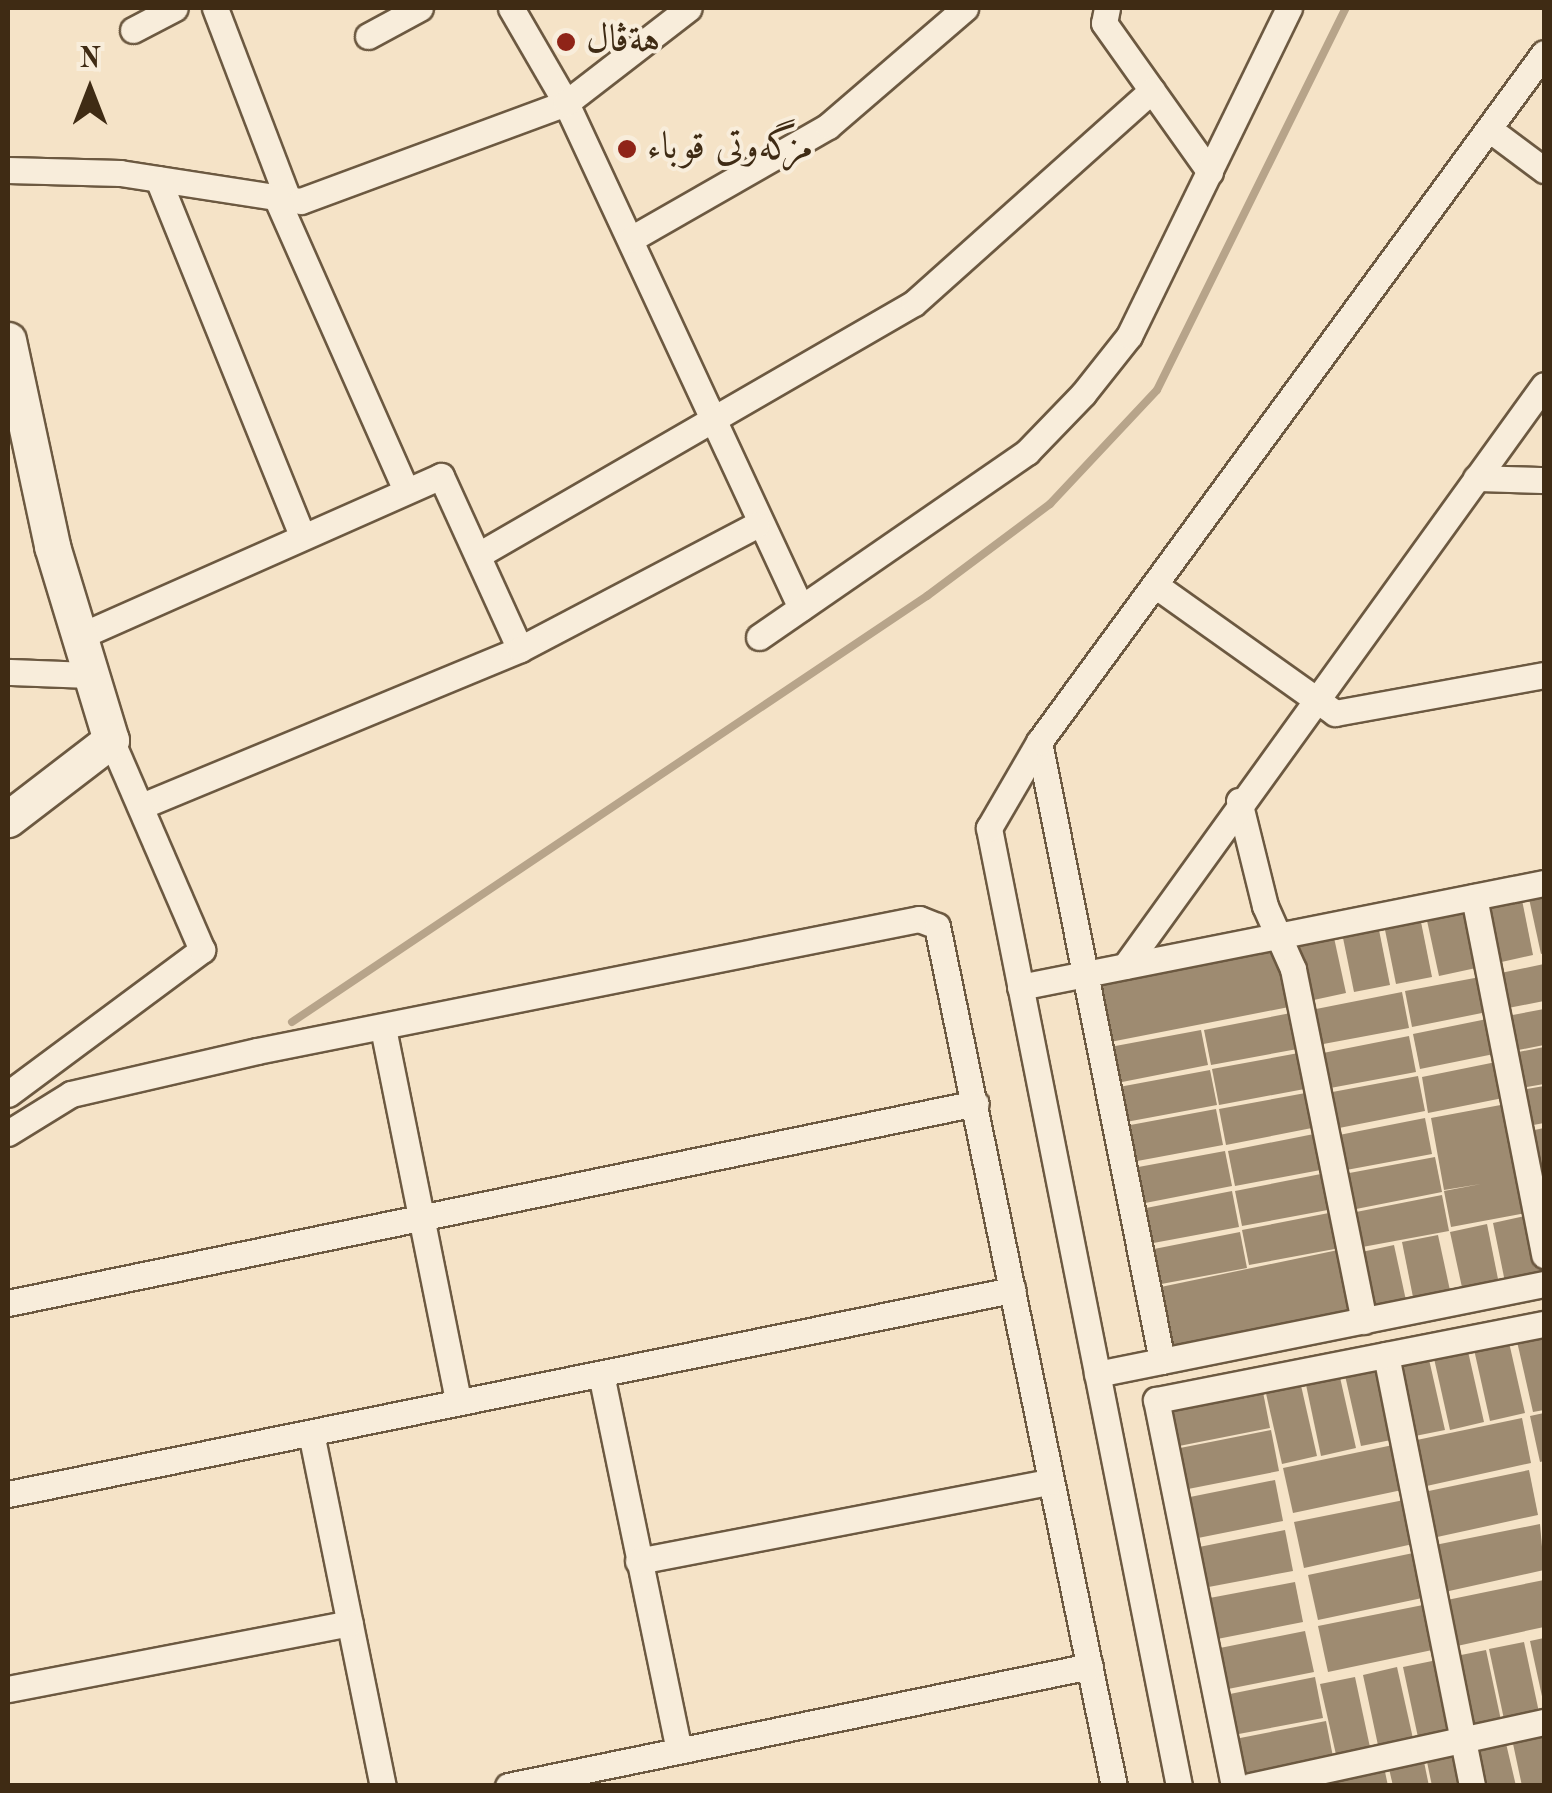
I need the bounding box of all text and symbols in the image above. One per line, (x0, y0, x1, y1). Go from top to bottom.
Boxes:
place label: هةڤال (586, 19, 660, 65)
marker: هةڤال (555, 31, 577, 53)
north arrow (40, 40, 140, 140)
text: N (79, 46, 101, 74)
place label: مزگەوتی قوباء (647, 126, 813, 172)
marker: مزگەوتی قوباء (616, 138, 638, 160)

